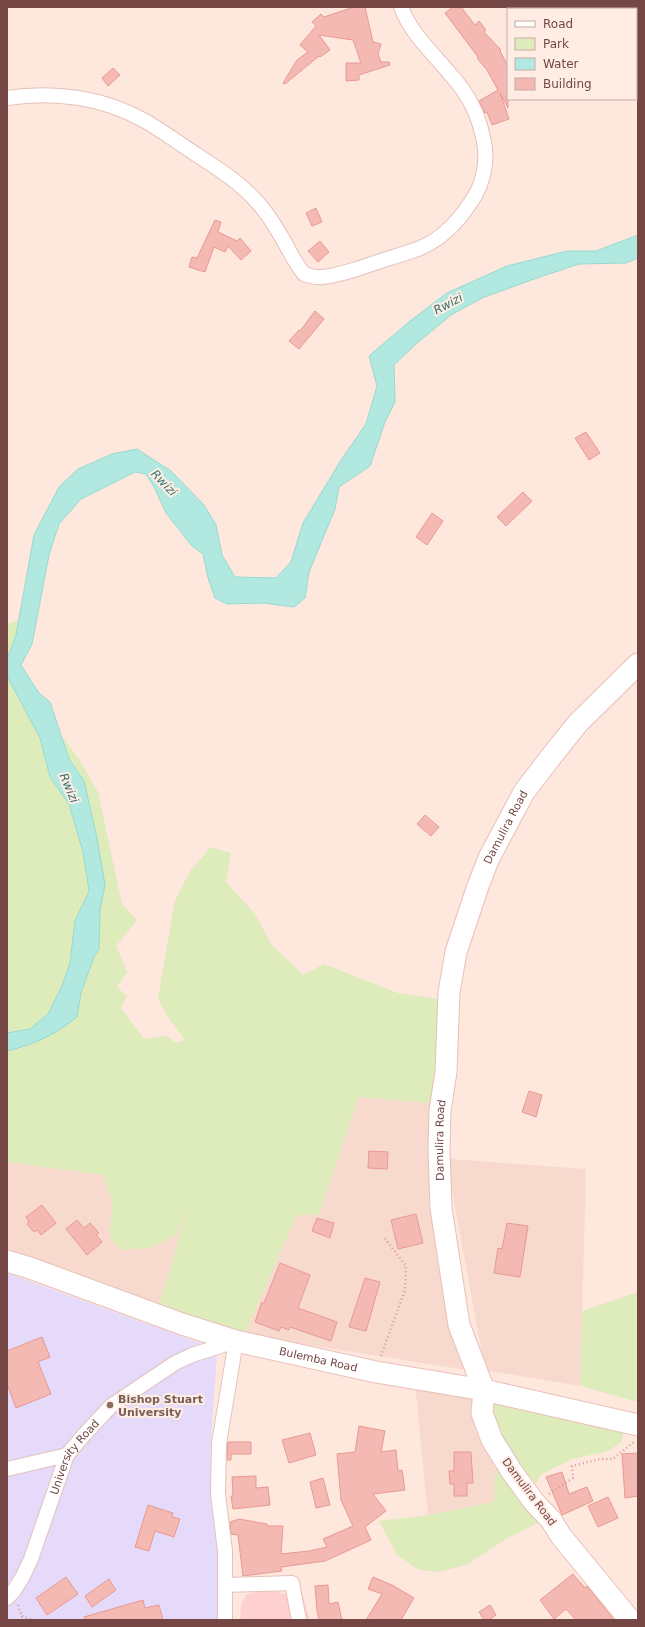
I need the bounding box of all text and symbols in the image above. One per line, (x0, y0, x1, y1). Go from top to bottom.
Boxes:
legend (507, 8, 637, 100)
text: Road (543, 17, 573, 31)
text: Park (543, 37, 569, 51)
text: Water (543, 57, 579, 71)
text: Building (543, 77, 592, 91)
water label: Rwizi (431, 290, 466, 317)
water label: Rwizi (148, 467, 180, 500)
water label: Rwizi (56, 771, 82, 806)
street label: Damulira Road (481, 788, 530, 866)
street label: Damulira Road (432, 1099, 448, 1181)
street label: Bulemba Road (278, 1344, 359, 1374)
place label: Bishop Stuart University (118, 1393, 203, 1419)
marker: Bishop Stuart University (105, 1400, 115, 1410)
street label: University Road (47, 1417, 102, 1496)
street label: Damulira Road (499, 1456, 559, 1528)

